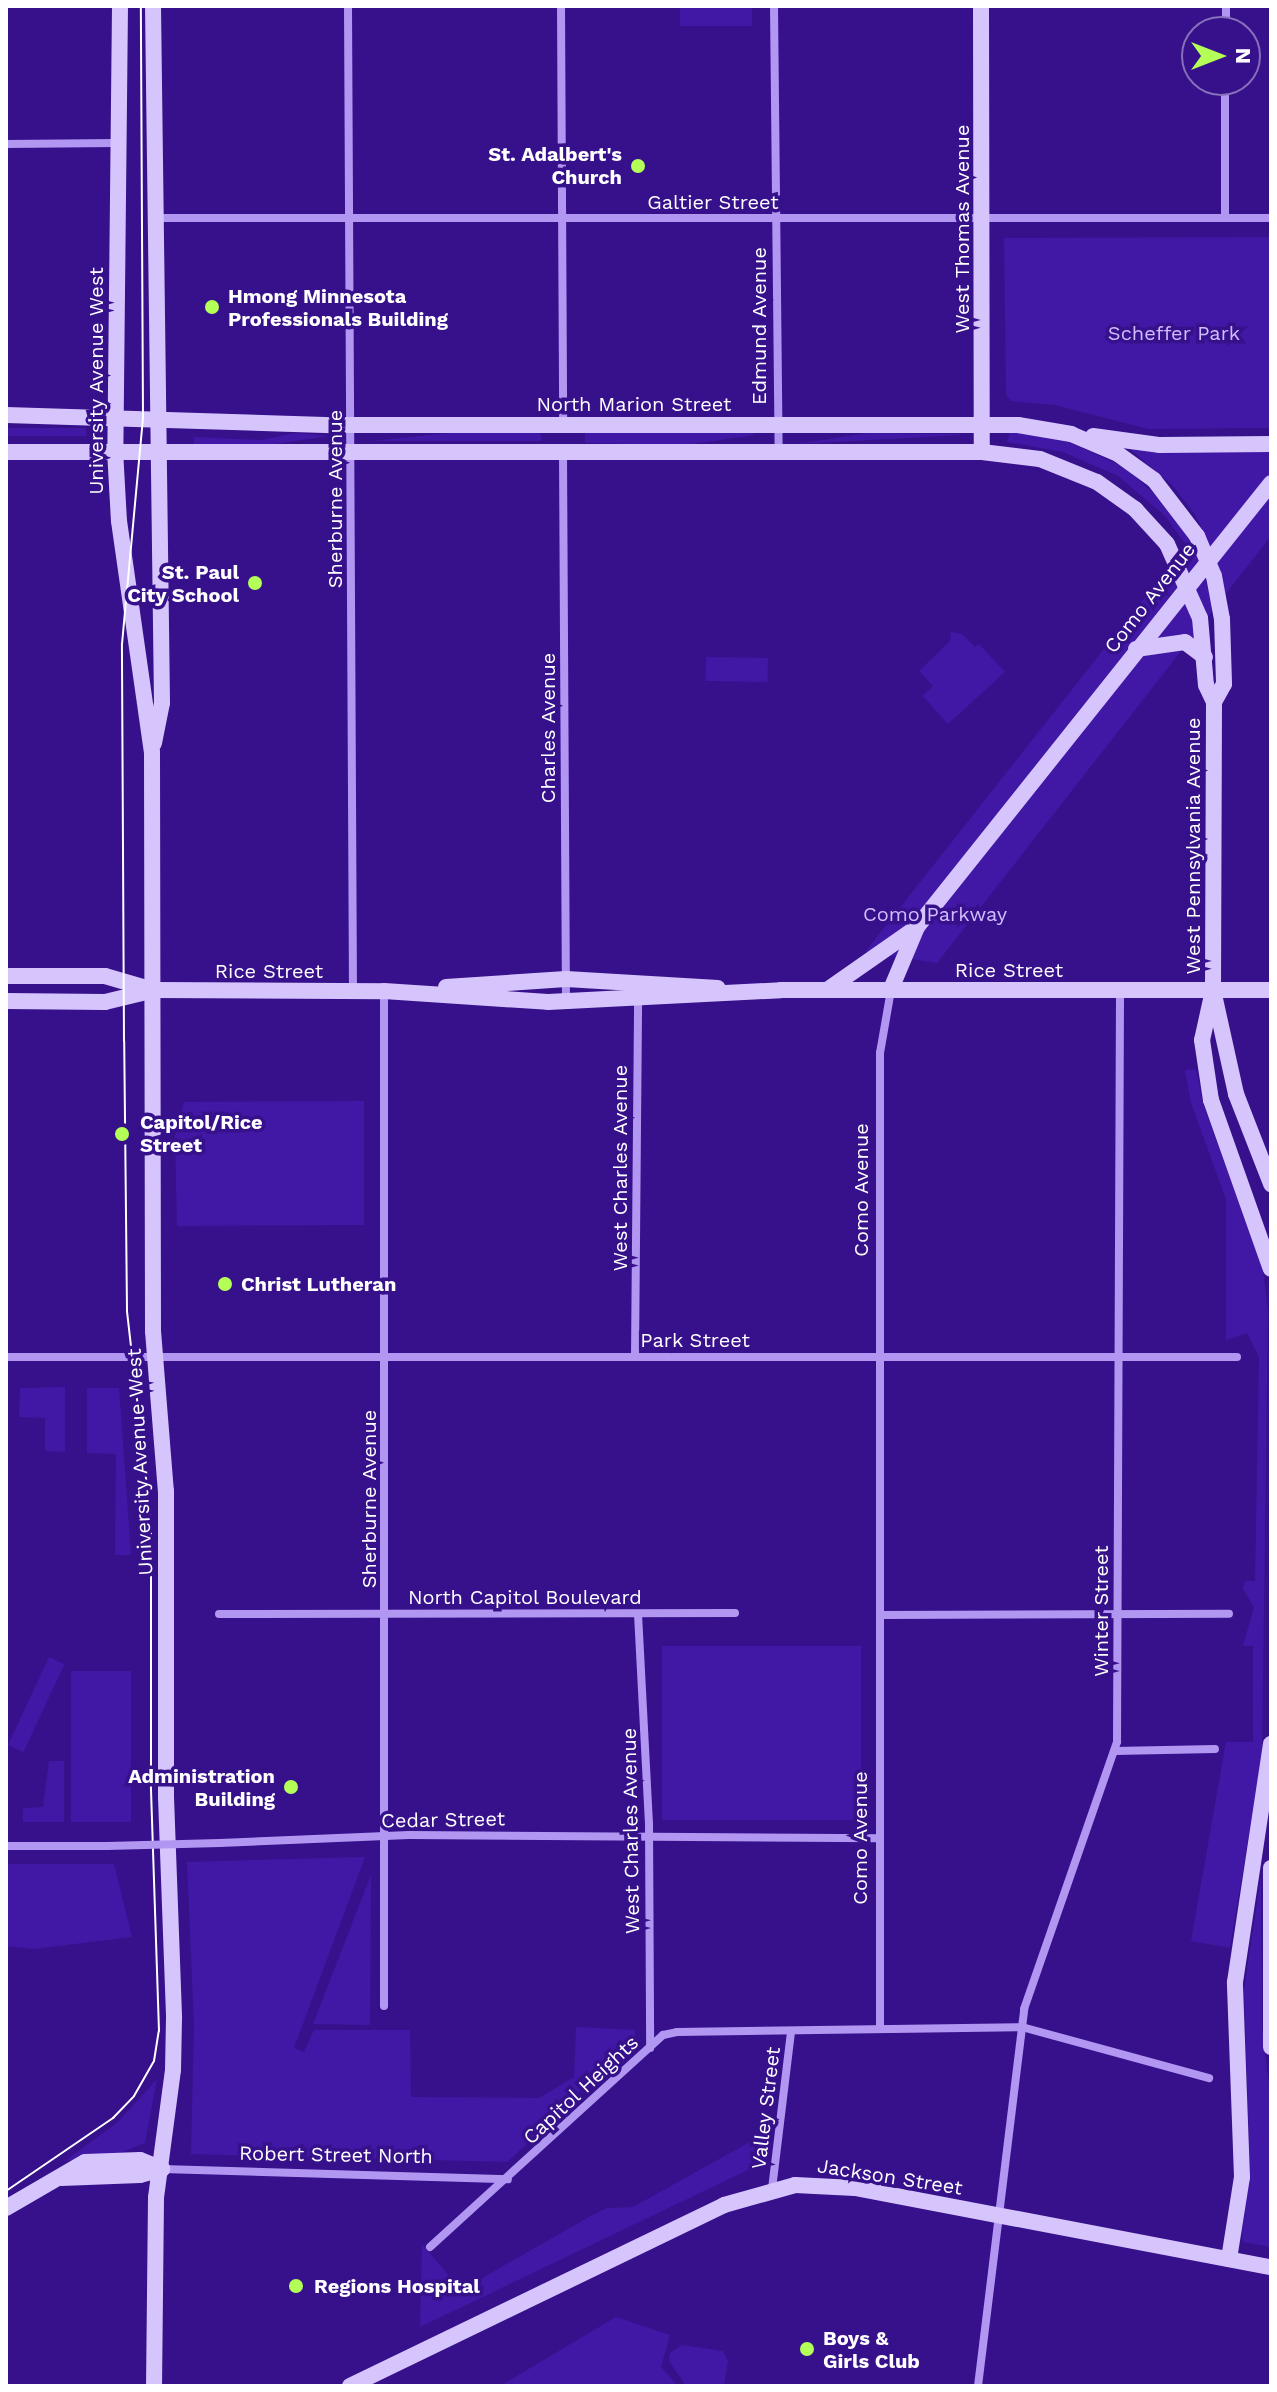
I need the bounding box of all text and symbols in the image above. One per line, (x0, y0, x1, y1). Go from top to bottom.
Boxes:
north arrow (1181, 16, 1261, 96)
text: N (1231, 48, 1256, 64)
street label: West Thomas Avenue (950, 124, 974, 334)
place label: St. Adalbert's Church (488, 142, 622, 189)
marker: St. Adalbert's Church (629, 157, 647, 175)
street label: Galtier Street (647, 190, 779, 214)
street label: Edmund Avenue (747, 247, 771, 405)
street label: University Avenue West (84, 266, 108, 496)
place label: Hmong Minnesota Professionals Building (228, 284, 448, 331)
marker: Hmong Minnesota Professionals Building (203, 298, 221, 316)
park label: Scheffer Park (1108, 321, 1240, 345)
street label: North Marion Street (537, 392, 731, 416)
street label: Sherburne Avenue (323, 409, 347, 589)
street label: Como Avenue (1099, 538, 1201, 658)
place label: St. Paul City School (127, 560, 239, 607)
marker: St. Paul City School (246, 574, 264, 592)
street label: Charles Avenue (536, 652, 560, 804)
street label: West Pennsylvania Avenue (1181, 717, 1205, 975)
park label: Como Parkway (863, 902, 1007, 926)
street label: Rice Street (955, 958, 1063, 982)
street label: Rice Street (215, 959, 323, 983)
street label: West Charles Avenue (608, 1064, 632, 1272)
place label: Capitol/Rice Street (140, 1110, 263, 1157)
marker: Capitol/Rice Street (111, 1123, 133, 1145)
street label: Como Avenue (849, 1123, 873, 1257)
place label: Christ Lutheran (241, 1272, 396, 1296)
marker: Christ Lutheran (216, 1275, 234, 1293)
street label: Park Street (640, 1328, 750, 1352)
street label: University Avenue West (122, 1347, 158, 1577)
street label: Sherburne Avenue (357, 1409, 381, 1589)
street label: Winter Street (1089, 1545, 1113, 1677)
street label: North Capitol Boulevard (408, 1585, 642, 1609)
street label: West Charles Avenue (617, 1727, 645, 1935)
place label: Administration Building (128, 1764, 275, 1811)
street label: Como Avenue (848, 1771, 872, 1905)
marker: Administration Building (282, 1778, 300, 1796)
street label: Cedar Street (381, 1807, 505, 1833)
street label: Capitol Heights (518, 2030, 644, 2150)
street label: Valley Street (747, 2045, 785, 2171)
street label: Robert Street North (239, 2141, 433, 2169)
street label: Jackson Street (816, 2154, 964, 2200)
place label: Regions Hospital (314, 2274, 480, 2298)
marker: Regions Hospital (285, 2275, 307, 2297)
place label: Boys & Girls Club (823, 2326, 920, 2373)
marker: Boys & Girls Club (798, 2340, 816, 2358)

